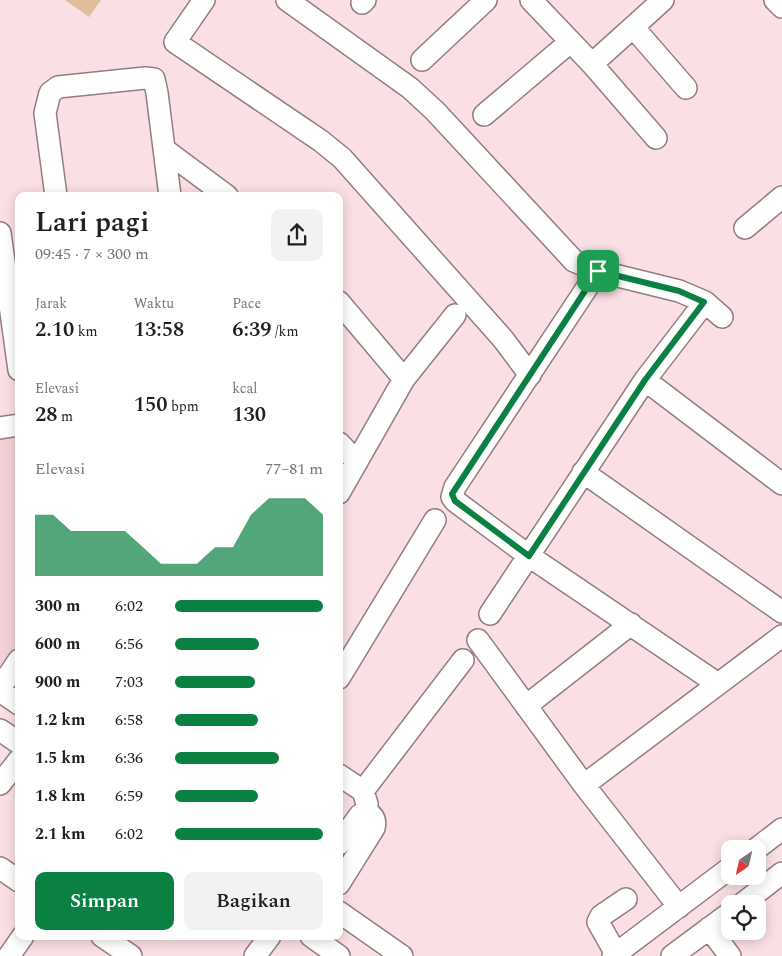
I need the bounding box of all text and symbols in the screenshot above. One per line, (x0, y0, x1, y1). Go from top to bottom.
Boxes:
text: Lari pagi (35, 201, 149, 244)
button: share (271, 209, 323, 261)
text: 09:45 · 7 × 300 m (35, 242, 149, 266)
pin (577, 250, 619, 292)
icon: arrive (584, 257, 612, 285)
text: Jarak (35, 293, 67, 314)
text: Waktu (134, 293, 174, 314)
text: Pace (232, 293, 261, 314)
text: 2.10 (35, 314, 74, 346)
text: 13:58 (134, 314, 184, 346)
text: 6:39 (232, 314, 272, 346)
text: km (74, 321, 98, 342)
text: /km (272, 321, 298, 342)
text: Elevasi (35, 378, 79, 399)
text: kcal (232, 378, 257, 399)
text: 150 (134, 389, 167, 421)
text: bpm (167, 396, 199, 417)
text: 28 (35, 399, 58, 431)
text: 130 (232, 399, 266, 431)
text: m (58, 406, 73, 427)
text: Elevasi (35, 457, 85, 481)
text: 77–81 m (265, 457, 323, 481)
text: 300 m (35, 594, 80, 618)
text: 6:02 (115, 594, 143, 618)
text: 600 m (35, 632, 80, 656)
text: 6:56 (115, 632, 143, 656)
text: 900 m (35, 670, 80, 694)
text: 7:03 (115, 670, 143, 694)
text: 1.2 km (35, 708, 85, 732)
text: 6:58 (115, 708, 143, 732)
text: 1.5 km (35, 746, 85, 770)
text: 6:36 (115, 746, 143, 770)
text: 1.8 km (35, 784, 85, 808)
text: 6:59 (115, 784, 143, 808)
text: 2.1 km (35, 822, 85, 846)
text: 6:02 (115, 822, 143, 846)
north arrow (721, 840, 766, 885)
map controls (721, 840, 766, 940)
button: Simpan (35, 872, 174, 930)
button: Bagikan (184, 872, 323, 930)
button: locate (721, 895, 766, 940)

